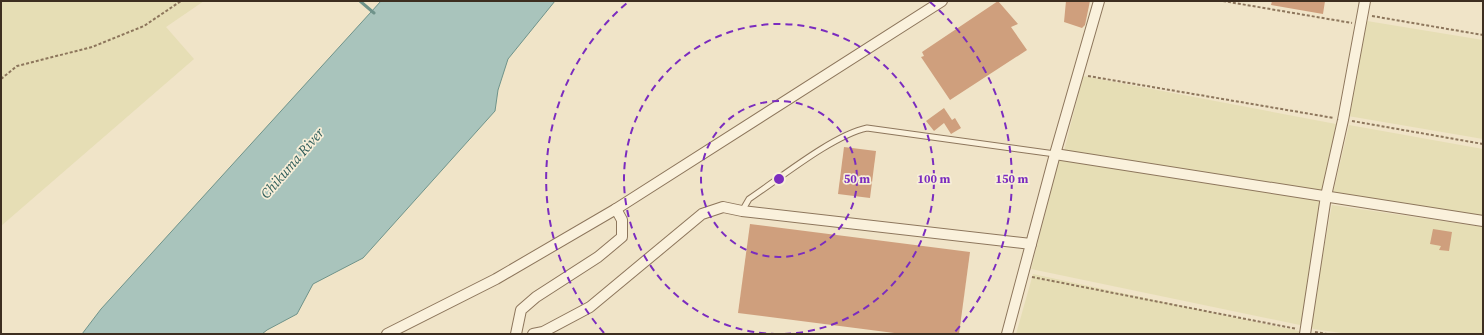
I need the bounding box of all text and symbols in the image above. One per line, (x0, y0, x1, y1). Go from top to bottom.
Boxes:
water label: Chikuma River (256, 123, 329, 203)
text: 50 m (844, 171, 870, 187)
text: 100 m (918, 171, 951, 187)
text: 150 m (996, 171, 1029, 187)
centre of rings (772, 172, 786, 186)

